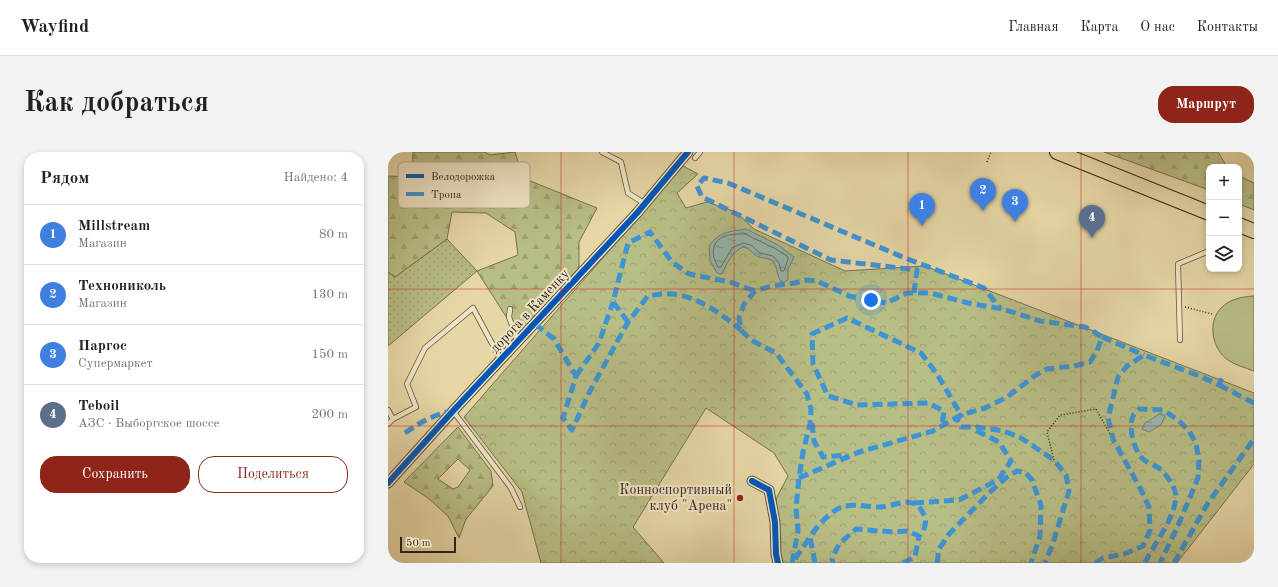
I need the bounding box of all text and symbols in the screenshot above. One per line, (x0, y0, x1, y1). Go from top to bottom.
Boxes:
text: Wayfind (20, 18, 89, 37)
text: Главная (1008, 20, 1058, 34)
text: Карта (1080, 20, 1118, 34)
text: О нас (1140, 20, 1175, 34)
text: Контакты (1197, 20, 1258, 34)
button: Маршрут (1158, 86, 1254, 123)
text: Как добраться (24, 90, 209, 118)
legend (398, 162, 530, 208)
map controls (1206, 164, 1242, 272)
button: + (1206, 164, 1242, 200)
text: Рядом (40, 170, 89, 187)
text: Найдено: 4 (284, 171, 348, 184)
text: Велодорожка (431, 172, 496, 183)
pin: 2 (970, 178, 996, 211)
pin: 3 (1002, 189, 1028, 222)
text: Тропа (431, 190, 462, 201)
pin: 1 (909, 193, 935, 226)
button: − (1206, 200, 1242, 236)
pin: 4 (1079, 205, 1105, 238)
text: Millstream (78, 219, 150, 234)
text: 1 (49, 228, 57, 241)
text: 80 m (319, 228, 348, 241)
button: layers (1206, 236, 1242, 272)
text: Магазин (78, 237, 127, 250)
street label: дорога в Каменку (488, 266, 573, 356)
text: Технониколь (78, 279, 166, 294)
text: 2 (49, 288, 57, 301)
text: 130 m (311, 288, 348, 301)
your location (861, 290, 881, 310)
text: Магазин (78, 297, 127, 310)
text: Паргос (78, 339, 127, 354)
text: 3 (49, 348, 57, 361)
text: 150 m (311, 348, 348, 361)
text: Супермаркет (78, 357, 153, 370)
text: Teboil (78, 399, 119, 414)
text: 4 (49, 408, 57, 421)
text: 200 m (311, 408, 348, 421)
text: АЗС · Выборгское шоссе (78, 417, 219, 430)
button: Сохранить (40, 456, 190, 493)
button: Поделиться (198, 456, 348, 493)
place label: Конноспортивный клуб "Арена" (619, 483, 732, 513)
marker: Конноспортивный клуб "Арена" (735, 493, 745, 503)
scale bar (400, 535, 456, 554)
text: 50 m (406, 538, 431, 549)

